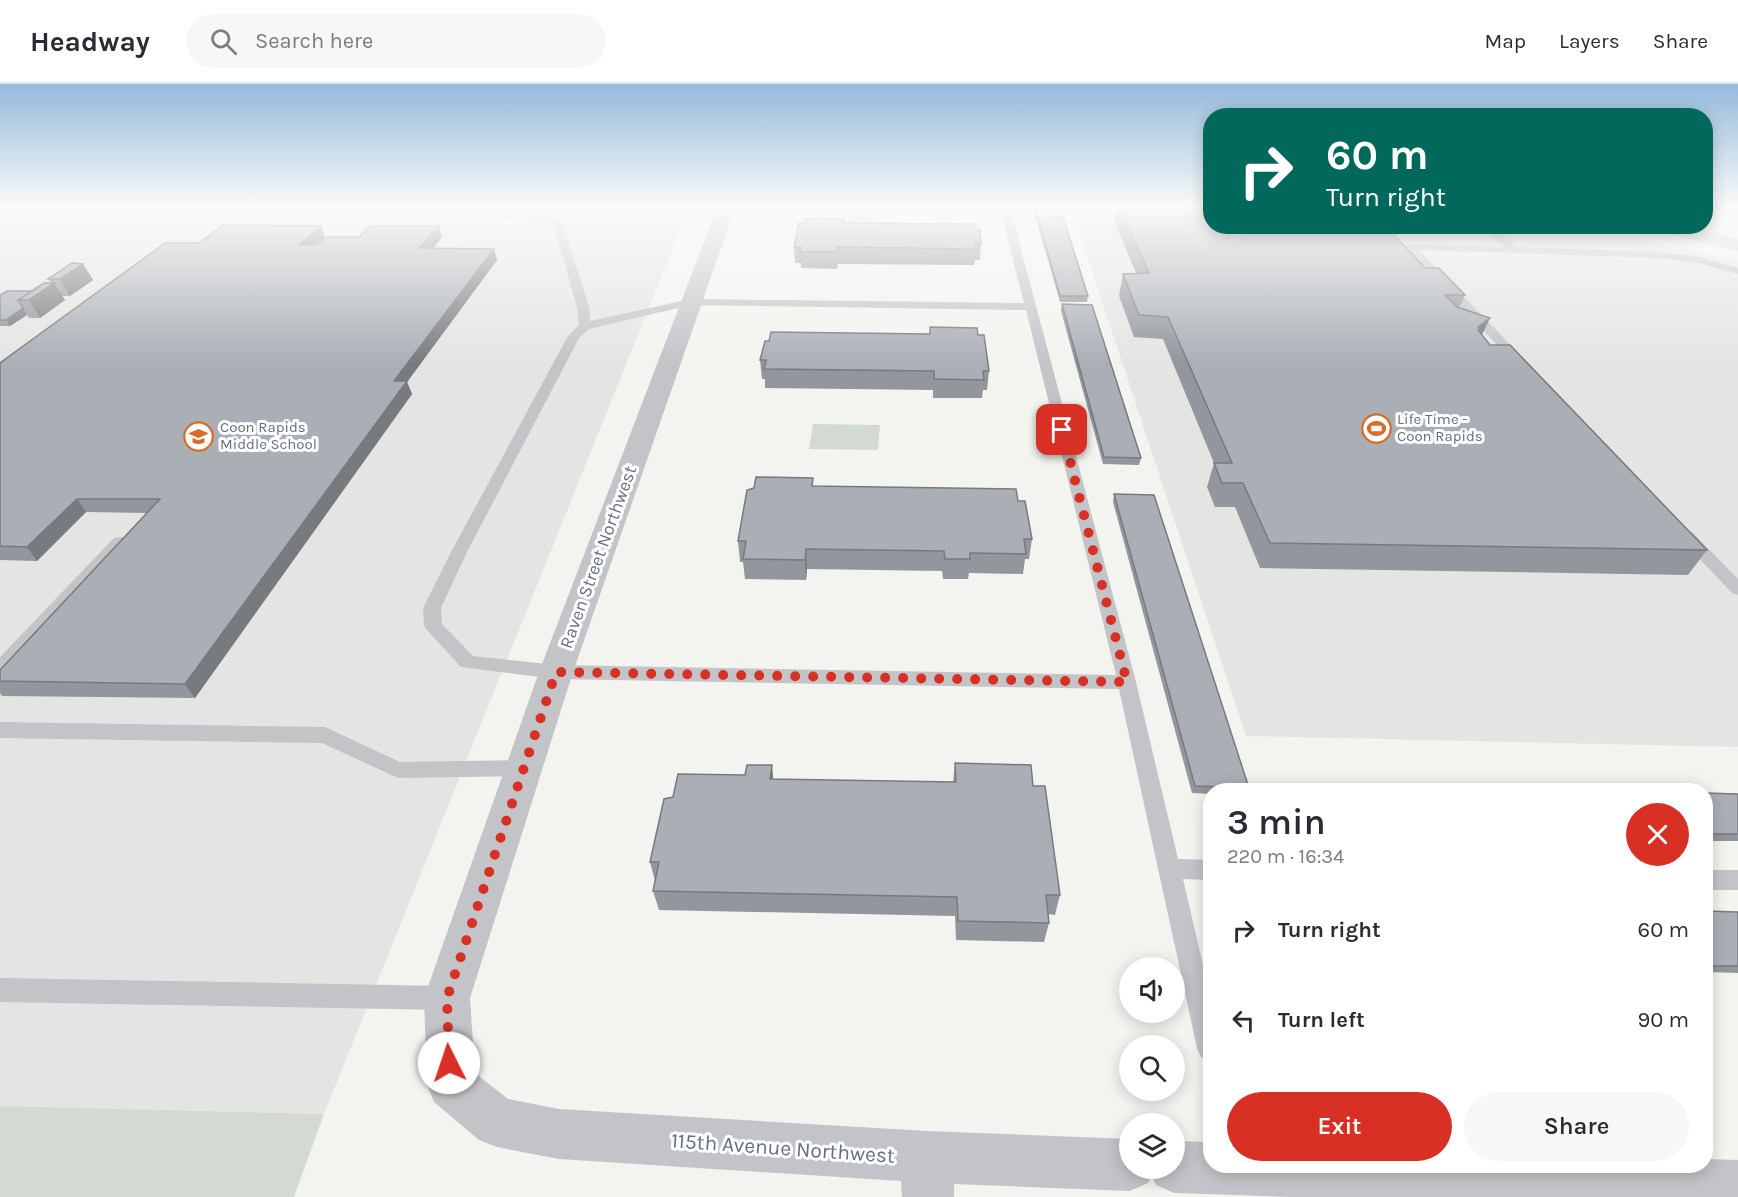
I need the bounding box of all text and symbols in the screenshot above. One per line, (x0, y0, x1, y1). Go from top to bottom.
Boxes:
search box (186, 14, 606, 68)
text: Headway (30, 25, 150, 58)
icon: search (207, 25, 240, 58)
text: Search here (255, 28, 373, 54)
text: Map (1484, 29, 1526, 53)
text: Layers (1559, 29, 1620, 53)
text: Share (1653, 29, 1708, 53)
text: 60 m (1326, 130, 1429, 180)
icon: right (1227, 132, 1305, 210)
text: Turn right (1326, 181, 1446, 213)
pin (1036, 404, 1087, 455)
place label: Life Time - Coon Rapids (1397, 410, 1483, 445)
sports icon: Life Time - Coon Rapids (1360, 412, 1392, 444)
icon: arrive (1045, 413, 1078, 446)
place label: Coon Rapids Middle School (220, 418, 317, 453)
school or university icon: Coon Rapids Middle School (183, 420, 215, 452)
street label: Raven Street Northwest (555, 462, 641, 651)
text: 3 min (1227, 801, 1326, 843)
button: close (1626, 803, 1689, 866)
text: 220 m · 16:34 (1227, 845, 1344, 868)
icon: right (1227, 914, 1260, 947)
text: Turn right (1278, 917, 1381, 943)
text: 60 m (1638, 917, 1689, 943)
map controls (1119, 957, 1185, 1179)
button: sound (1119, 957, 1185, 1023)
icon: left (1227, 1004, 1260, 1037)
text: Turn left (1278, 1007, 1365, 1033)
text: 90 m (1637, 1007, 1689, 1033)
position arrow (417, 1031, 481, 1095)
button: search (1119, 1035, 1185, 1101)
button: Exit (1227, 1092, 1452, 1161)
button: Share (1464, 1092, 1689, 1161)
button: layers (1119, 1113, 1185, 1179)
street label: 115th Avenue Northwest (670, 1128, 896, 1168)

